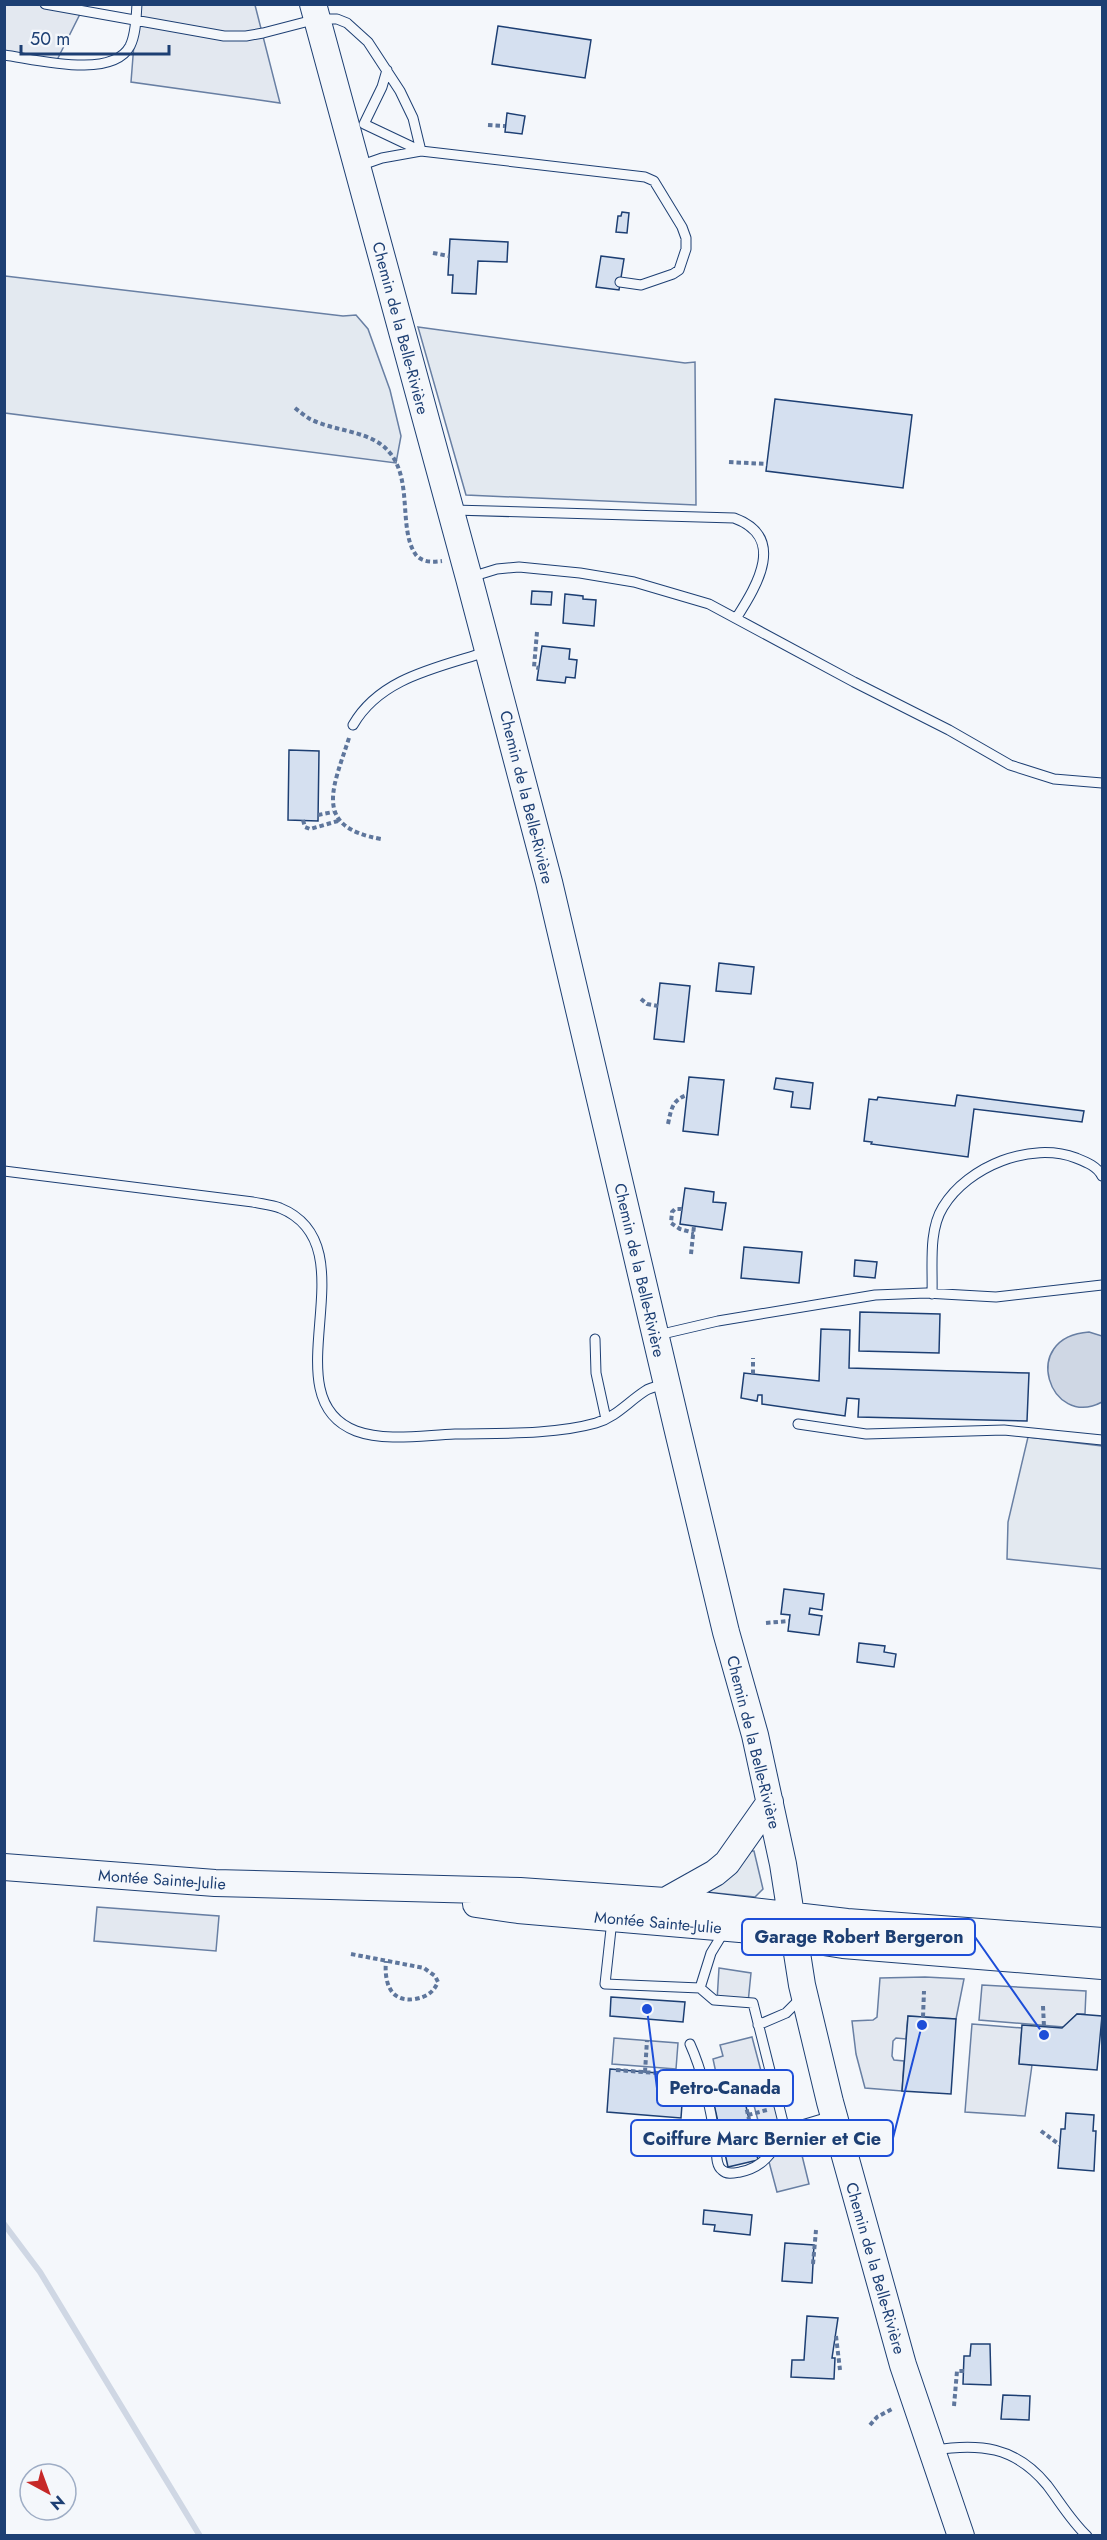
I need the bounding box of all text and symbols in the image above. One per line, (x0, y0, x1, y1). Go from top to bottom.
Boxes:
scale bar (21, 18, 170, 56)
text: 50 m (30, 26, 70, 52)
street label: Chemin de la Belle-Rivière (366, 239, 435, 417)
street label: Chemin de la Belle-Rivière (494, 708, 559, 886)
street label: Chemin de la Belle-Rivière (608, 1181, 671, 1359)
street label: Chemin de la Belle-Rivière (721, 1653, 786, 1831)
street label: Montée Sainte-Julie (97, 1864, 227, 1895)
street label: Montée Sainte-Julie (593, 1905, 723, 1940)
callout: Garage Robert Bergeron (742, 1919, 975, 1955)
text: Garage Robert Bergeron (754, 1924, 964, 1950)
callout: Petro-Canada (657, 2070, 793, 2106)
text: Petro-Canada (669, 2075, 781, 2101)
callout: Coiffure Marc Bernier et Cie (631, 2120, 893, 2156)
text: Coiffure Marc Bernier et Cie (643, 2126, 881, 2152)
street label: Chemin de la Belle-Rivière (840, 2179, 911, 2357)
north arrow (18, 2462, 78, 2522)
text: N (45, 2490, 70, 2516)

